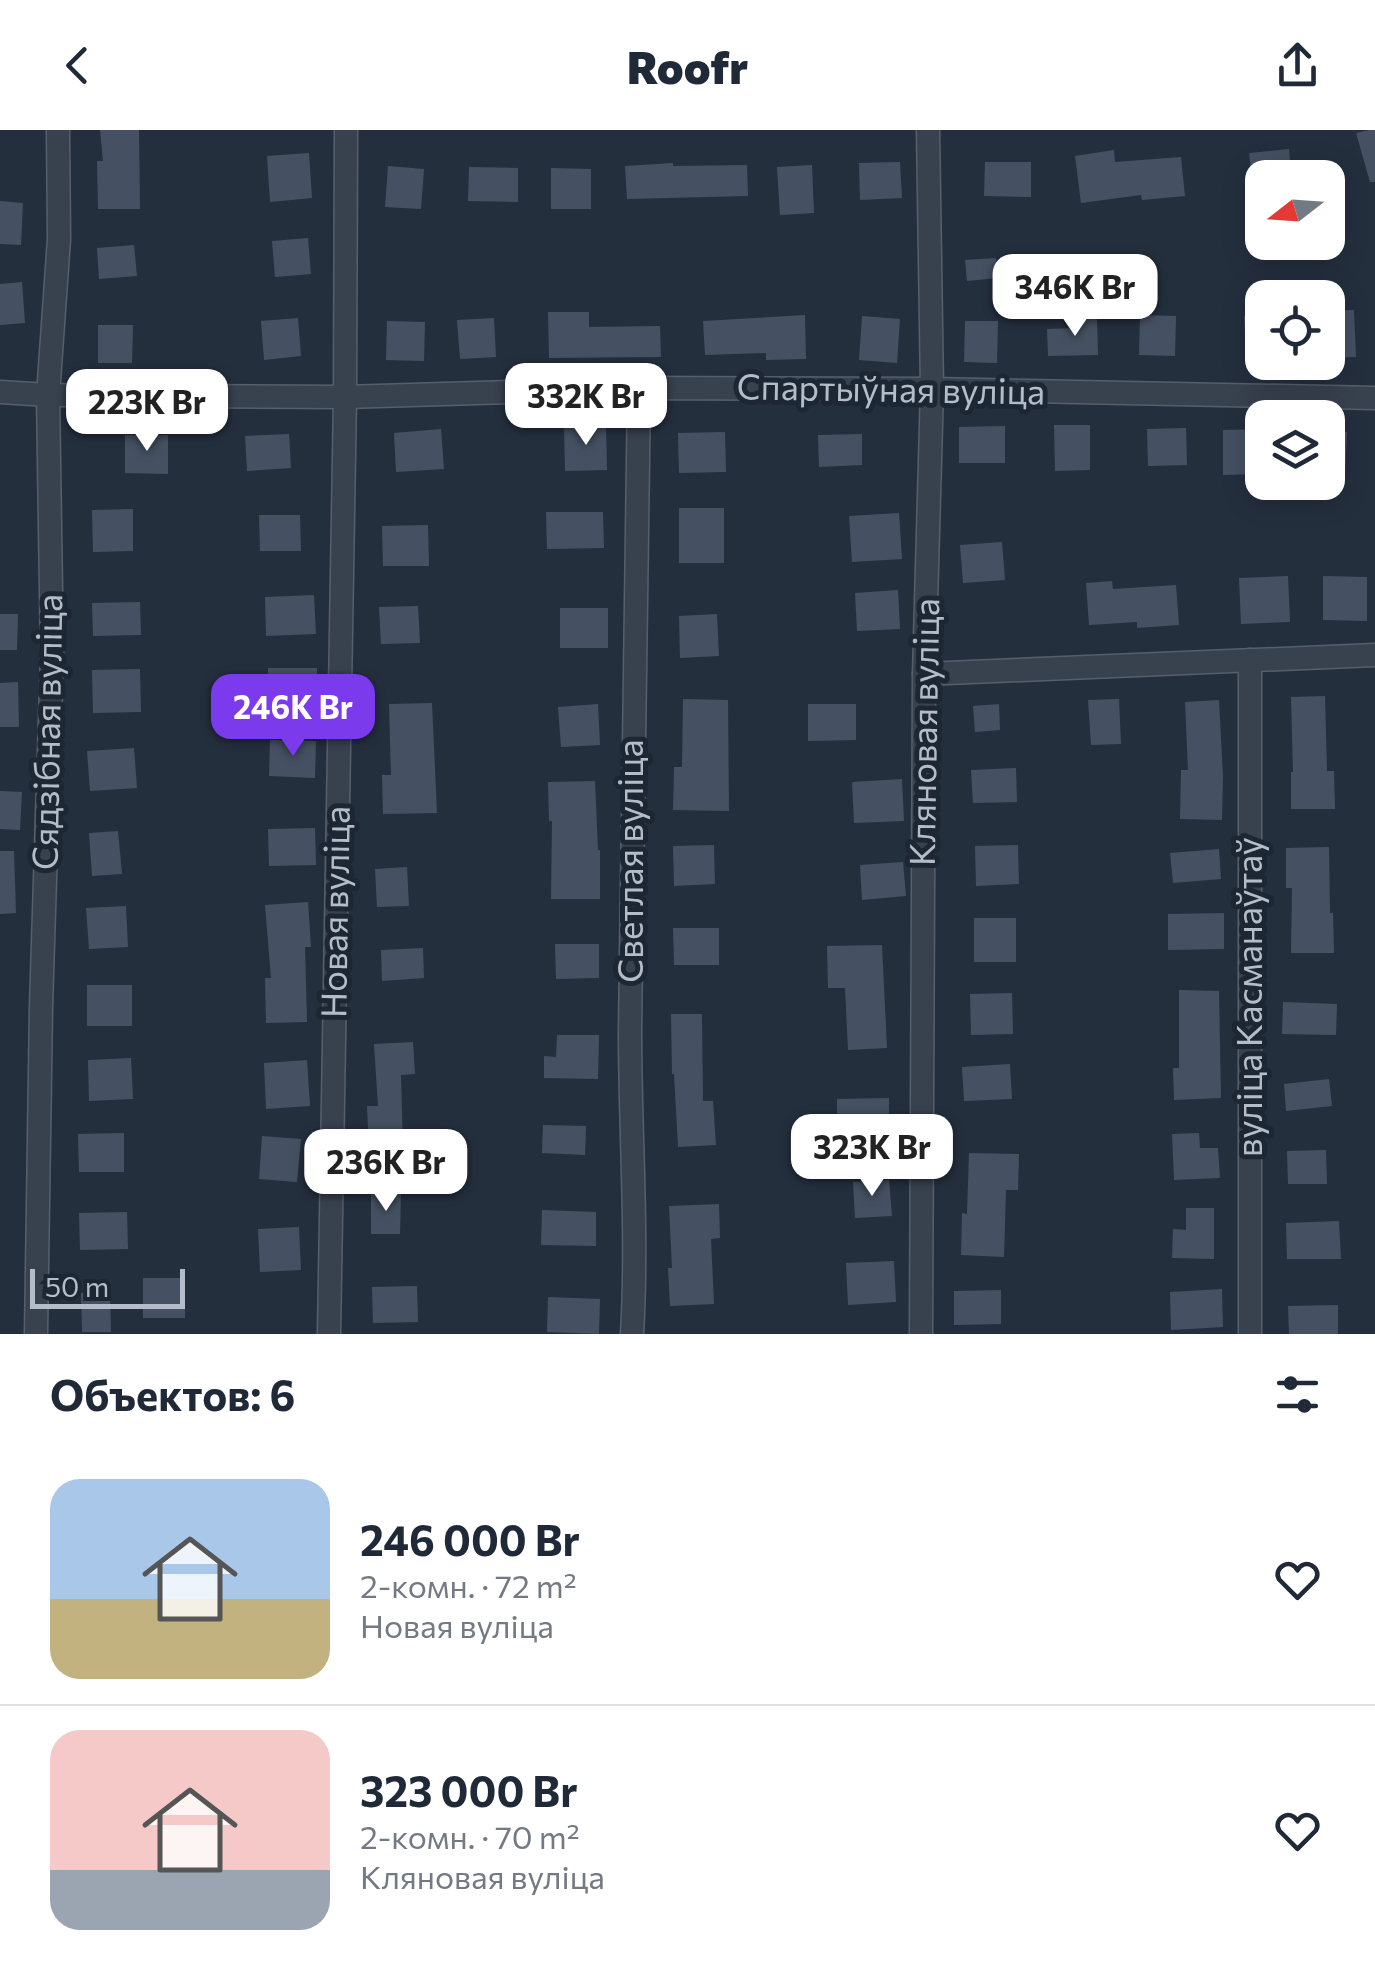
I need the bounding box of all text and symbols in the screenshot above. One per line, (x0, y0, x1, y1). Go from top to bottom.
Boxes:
icon: back (50, 38, 105, 93)
text: Roofr (627, 38, 748, 93)
icon: share (1270, 38, 1325, 93)
north arrow (1245, 160, 1345, 260)
map controls (1245, 160, 1345, 500)
pin: 346K Br (983, 254, 1167, 339)
text: 346K Br (1015, 266, 1135, 306)
button: locate (1245, 280, 1345, 380)
pin: 332K Br (494, 363, 678, 448)
street label: Спартыўная вуліца (736, 363, 1046, 412)
pin: 223K Br (55, 369, 239, 454)
text: 332K Br (527, 375, 645, 415)
text: 223K Br (88, 381, 206, 421)
button: layers (1245, 400, 1345, 500)
street label: Сядзібная вуліца (22, 593, 69, 870)
street label: Кляновая вуліца (899, 598, 946, 866)
pin: 246K Br (201, 674, 385, 759)
text: 246K Br (233, 686, 353, 726)
street label: Светлая вуліца (607, 739, 650, 983)
street label: Новая вуліца (310, 806, 357, 1018)
street label: вуліца Касманаўтаў (1226, 837, 1269, 1157)
pin: 323K Br (780, 1114, 964, 1199)
text: 323K Br (813, 1126, 931, 1166)
pin: 236K Br (294, 1129, 478, 1214)
text: 236K Br (326, 1141, 446, 1181)
scale bar (30, 1264, 185, 1308)
text: 50 m (45, 1269, 109, 1303)
icon: filters (1270, 1367, 1325, 1422)
text: Объектов: 6 (50, 1368, 295, 1420)
text: 246 000 Br (360, 1513, 580, 1565)
icon: home (130, 1519, 250, 1639)
icon: heart (1270, 1552, 1325, 1607)
text: 2-комн. · 72 m² (360, 1565, 577, 1605)
text: Новая вуліца (360, 1605, 554, 1645)
text: 323 000 Br (360, 1764, 577, 1816)
icon: home (130, 1770, 250, 1890)
icon: heart (1270, 1803, 1325, 1858)
text: 2-комн. · 70 m² (360, 1816, 580, 1856)
text: Кляновая вуліца (360, 1856, 605, 1896)

